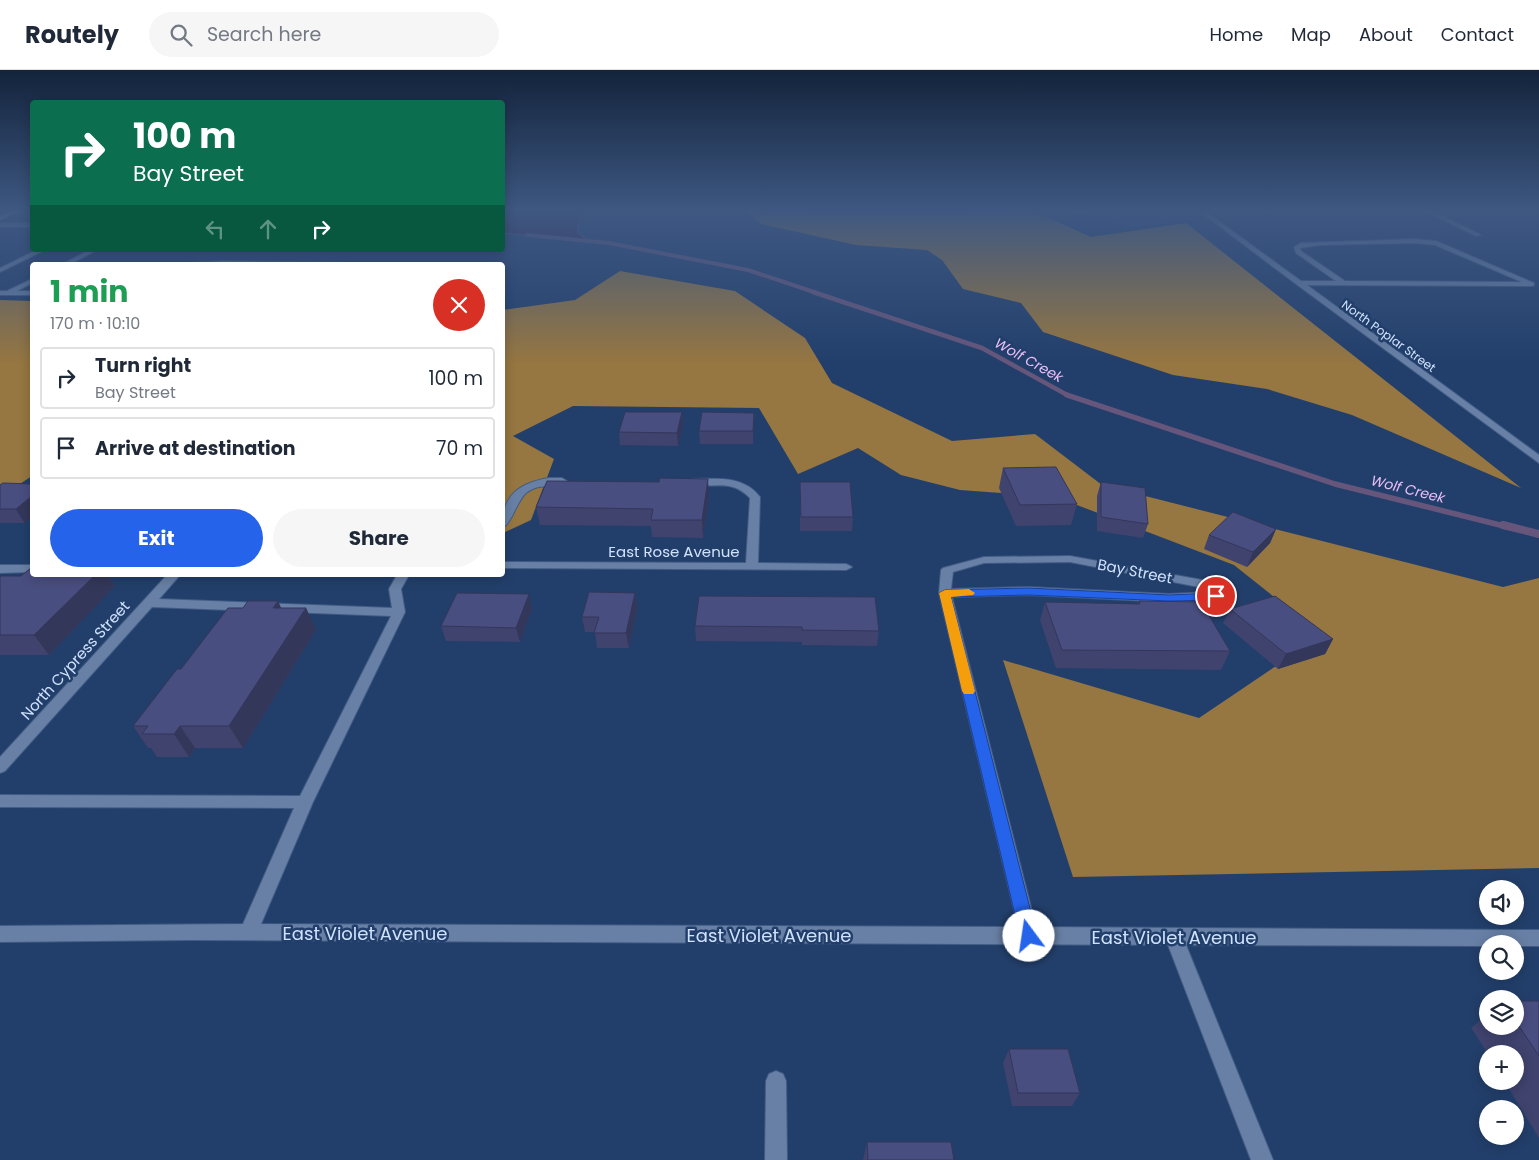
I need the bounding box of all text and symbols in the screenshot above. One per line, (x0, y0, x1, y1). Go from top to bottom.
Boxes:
search box (149, 12, 499, 57)
text: Routely (25, 18, 119, 51)
icon: search (167, 21, 195, 49)
text: Search here (207, 21, 321, 48)
text: Home (1209, 22, 1263, 47)
text: Map (1291, 22, 1331, 47)
text: About (1359, 22, 1413, 47)
text: Contact (1441, 22, 1514, 47)
text: 100 m (133, 111, 236, 160)
icon: right (50, 120, 115, 185)
text: Bay Street (133, 158, 244, 189)
icon: left (201, 215, 229, 243)
icon: ahead (254, 215, 282, 243)
icon: right (307, 215, 335, 243)
text: 1 min (50, 270, 128, 313)
button: close (433, 279, 485, 331)
street label: North Poplar Street (1339, 296, 1439, 376)
text: 170 m · 10:10 (50, 312, 140, 335)
water label: Wolf Creek (991, 333, 1068, 387)
text: Turn right (95, 352, 191, 379)
icon: right (52, 364, 80, 392)
text: 100 m (428, 365, 483, 392)
text: Bay Street (95, 381, 176, 404)
icon: arrive (52, 434, 80, 462)
text: Arrive at destination (95, 435, 296, 462)
text: 70 m (436, 435, 483, 462)
water label: Wolf Creek (1369, 470, 1448, 508)
button: Exit (50, 509, 263, 567)
button: Share (273, 509, 485, 567)
street label: East Rose Avenue (608, 541, 740, 562)
street label: Bay Street (1096, 553, 1174, 589)
pin (1195, 575, 1237, 617)
icon: arrive (1202, 582, 1230, 610)
street label: North Cypress Street (16, 596, 134, 724)
map controls (1479, 880, 1524, 1145)
button: sound (1479, 880, 1524, 925)
position arrow (1002, 909, 1054, 961)
street label: East Violet Avenue (283, 921, 447, 946)
street label: East Violet Avenue (687, 923, 851, 948)
street label: East Violet Avenue (1092, 925, 1256, 950)
button: search (1479, 935, 1524, 980)
button: layers (1479, 990, 1524, 1035)
button: + (1479, 1045, 1524, 1090)
button: − (1479, 1100, 1524, 1145)

